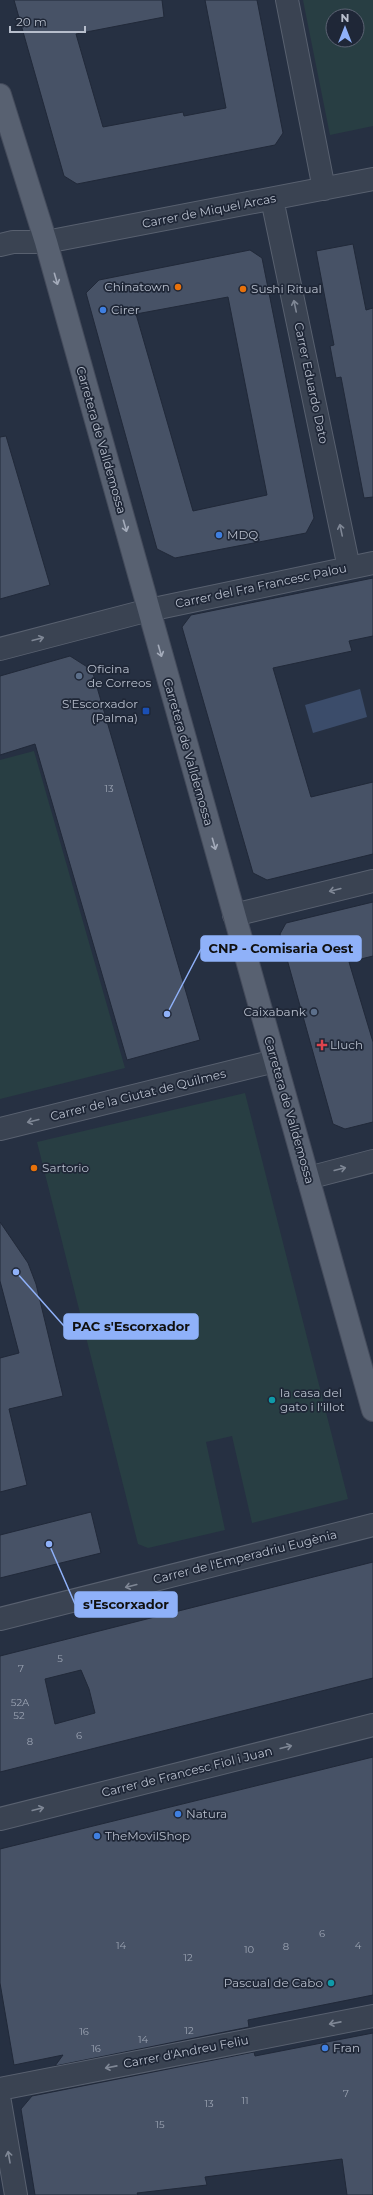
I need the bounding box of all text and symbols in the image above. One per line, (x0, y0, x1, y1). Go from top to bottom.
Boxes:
scale bar (10, 8, 85, 34)
north arrow (325, 8, 365, 48)
text: N (341, 11, 349, 25)
text: 20 m (16, 14, 47, 29)
street label: Carrer de Miquel Arcas (141, 190, 277, 231)
one-way arrow (53, 273, 60, 286)
place label: Chinatown (104, 279, 170, 294)
place label: Sushi Ritual (251, 281, 322, 296)
marker: Chinatown (173, 282, 183, 292)
marker: Sushi Ritual (238, 284, 248, 294)
one-way arrow (290, 300, 298, 313)
place label: Cirer (111, 302, 140, 317)
marker: Cirer (98, 305, 108, 315)
street label: Carrer Eduardo Dato (291, 321, 332, 445)
street label: Carretera de Valldemossa (73, 364, 130, 515)
one-way arrow (122, 519, 129, 532)
one-way arrow (337, 523, 345, 536)
place label: MDQ (227, 527, 258, 542)
marker: MDQ (214, 530, 224, 540)
street label: Carrer del Fra Francesc Palou (174, 560, 348, 611)
one-way arrow (31, 635, 44, 642)
one-way arrow (157, 644, 164, 657)
place label: Oficina de Correos (87, 661, 151, 690)
marker: Oficina de Correos (74, 671, 84, 681)
street label: Carretera de Valldemossa (160, 676, 217, 827)
place label: S'Escorxador (Palma) (62, 696, 138, 725)
marker: S'Escorxador (Palma) (141, 706, 151, 716)
house number: 13 (104, 782, 114, 795)
one-way arrow (211, 837, 218, 850)
one-way arrow (329, 887, 342, 894)
callout: CNP - Comisaria Oest (201, 936, 361, 961)
text: CNP - Comisaria Oest (209, 940, 354, 956)
place label: Caixabank (243, 1004, 307, 1019)
marker: Caixabank (309, 1007, 319, 1017)
street label: Carretera de Valldemossa (261, 1034, 318, 1185)
place label: Lluch (330, 1037, 363, 1052)
marker: Lluch (317, 1040, 327, 1050)
street label: Carrer de la Ciutat de Quilmes (48, 1065, 227, 1124)
one-way arrow (27, 1117, 40, 1125)
place label: Sartorio (42, 1160, 89, 1175)
marker: Sartorio (29, 1163, 39, 1173)
one-way arrow (334, 1165, 347, 1173)
callout: PAC s'Escorxador (64, 1314, 198, 1339)
text: PAC s'Escorxador (72, 1318, 190, 1334)
place label: la casa del gato i l'illot (280, 1385, 345, 1414)
marker: la casa del gato i l'illot (267, 1395, 277, 1405)
street label: Carrer de l'Emperadriu Eugènia (151, 1526, 338, 1587)
one-way arrow (125, 1582, 138, 1590)
callout: s'Escorxador (75, 1592, 177, 1617)
text: s'Escorxador (83, 1596, 169, 1612)
house number: 5 (57, 1652, 63, 1665)
house number: 7 (18, 1662, 24, 1675)
house number: 52A (11, 1696, 30, 1709)
house number: 52 (13, 1709, 25, 1722)
house number: 6 (76, 1729, 82, 1742)
house number: 8 (27, 1735, 33, 1748)
one-way arrow (279, 1742, 292, 1750)
street label: Carrer de Francesc Fiol i Juan (100, 1743, 274, 1800)
one-way arrow (31, 1805, 44, 1813)
place label: Natura (186, 1806, 227, 1821)
marker: Natura (173, 1809, 183, 1819)
place label: TheMovilShop (105, 1828, 190, 1843)
marker: TheMovilShop (92, 1831, 102, 1841)
house number: 6 (319, 1927, 325, 1940)
house number: 14 (116, 1939, 126, 1952)
house number: 4 (355, 1939, 362, 1952)
house number: 8 (283, 1940, 289, 1953)
house number: 10 (244, 1943, 254, 1956)
house number: 12 (183, 1951, 193, 1964)
place label: Pascual de Cabo (224, 1975, 323, 1990)
marker: Pascual de Cabo (326, 1978, 336, 1988)
one-way arrow (329, 2020, 342, 2028)
house number: 12 (184, 2024, 194, 2037)
house number: 16 (79, 2025, 89, 2038)
street label: Carrer d'Andreu Feliu (122, 2032, 250, 2071)
house number: 14 (138, 2033, 148, 2046)
place label: Fran (333, 2040, 360, 2055)
house number: 16 (91, 2042, 101, 2055)
marker: Fran (320, 2043, 330, 2053)
one-way arrow (105, 2063, 118, 2071)
house number: 7 (343, 2087, 349, 2100)
house number: 11 (241, 2094, 249, 2107)
house number: 13 (204, 2097, 214, 2110)
house number: 15 (155, 2118, 165, 2131)
one-way arrow (5, 2150, 13, 2163)

